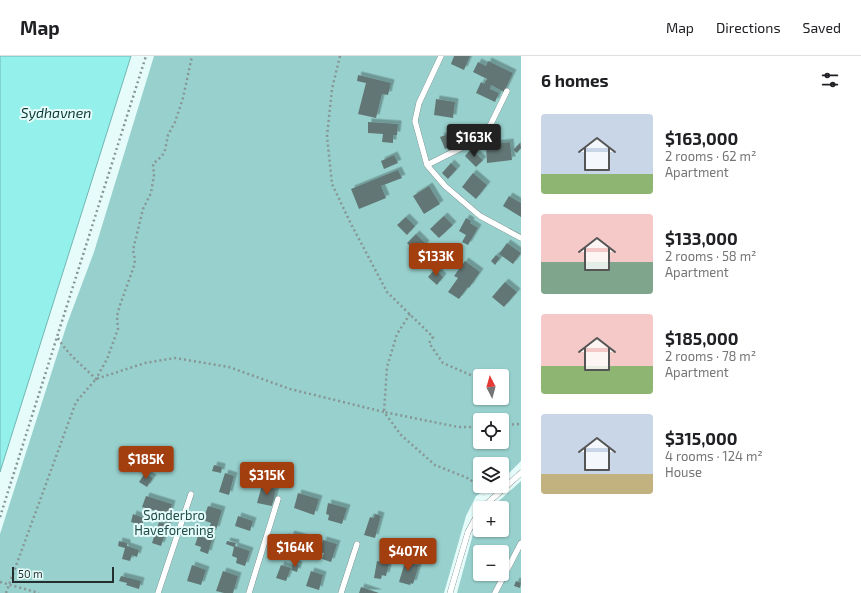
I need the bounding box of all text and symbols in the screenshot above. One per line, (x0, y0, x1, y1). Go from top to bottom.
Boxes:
text: Map (20, 16, 60, 39)
text: Map (666, 19, 694, 36)
text: Directions (716, 19, 781, 36)
text: Saved (803, 19, 841, 36)
icon: filters (819, 69, 841, 91)
text: 6 homes (541, 70, 609, 90)
water label: Sydhavnen (21, 104, 91, 121)
pin: $163K (446, 124, 502, 158)
text: $163,000 (665, 128, 738, 148)
text: $163K (456, 129, 492, 145)
icon: home (573, 130, 621, 178)
text: 2 rooms · 62 m² (665, 148, 756, 164)
text: Apartment (665, 164, 729, 180)
text: $133,000 (665, 228, 738, 248)
icon: home (573, 230, 621, 278)
pin: $133K (408, 243, 464, 277)
text: $133K (418, 248, 454, 264)
text: 2 rooms · 58 m² (665, 248, 756, 264)
text: Apartment (665, 264, 729, 280)
text: $185,000 (665, 328, 738, 348)
icon: home (573, 330, 621, 378)
text: 2 rooms · 78 m² (665, 348, 756, 364)
text: Apartment (665, 364, 729, 380)
north arrow (473, 369, 509, 405)
map controls (473, 369, 509, 581)
button: locate (473, 413, 509, 449)
text: $315,000 (665, 428, 738, 448)
icon: home (573, 430, 621, 478)
pin: $185K (118, 446, 174, 480)
text: 4 rooms · 124 m² (665, 448, 763, 464)
text: $185K (128, 451, 164, 467)
button: layers (473, 457, 509, 493)
pin: $315K (239, 462, 295, 496)
text: House (665, 464, 702, 480)
text: $315K (249, 467, 285, 483)
button: + (473, 501, 509, 537)
park label: Sønderbro Haveforening (134, 507, 214, 538)
pin: $164K (267, 534, 323, 568)
pin: $407K (380, 538, 436, 572)
text: $164K (276, 539, 314, 555)
text: $407K (388, 543, 428, 559)
button: − (473, 545, 509, 581)
scale bar (12, 565, 114, 584)
text: 50 m (18, 567, 43, 580)

